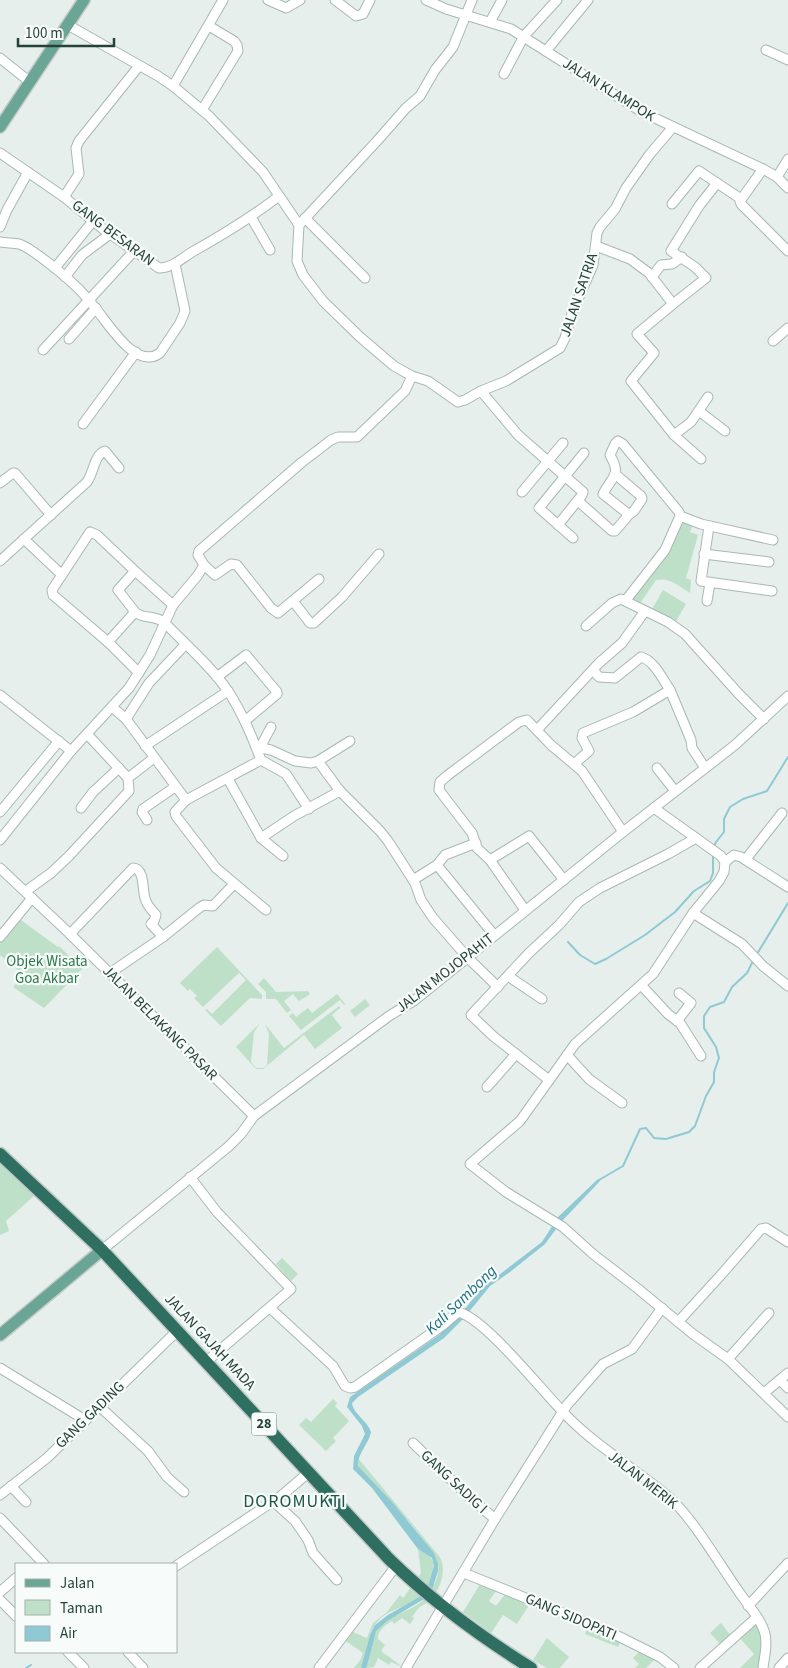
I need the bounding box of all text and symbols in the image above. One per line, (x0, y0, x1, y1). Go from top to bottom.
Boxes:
scale bar (18, 15, 114, 47)
text: 100 m (25, 23, 63, 44)
street label: JALAN KLAMPOK (559, 53, 660, 127)
street label: GANG BESARAN (67, 195, 159, 271)
street label: JALAN SATRIA (555, 249, 603, 340)
street label: JALAN MOJOPAHIT (392, 928, 498, 1018)
park label: Objek Wisata Goa Akbar (6, 951, 88, 989)
street label: JALAN BELAKANG PASAR (98, 961, 223, 1086)
water label: Kali Sambong (420, 1260, 502, 1340)
street label: JALAN GAJAH MADA (160, 1289, 261, 1396)
street label: GANG GADING (51, 1377, 129, 1453)
road number: 28 (252, 1412, 276, 1436)
street label: GANG SADIG I (416, 1445, 492, 1519)
street label: JALAN MERIK (604, 1446, 683, 1514)
district label: DOROMUKTI (243, 1489, 347, 1514)
legend (15, 1563, 178, 1653)
text: Jalan (60, 1573, 94, 1594)
street label: GANG SIDOPATI (522, 1588, 620, 1646)
text: Taman (60, 1598, 103, 1619)
text: Air (60, 1623, 78, 1644)

